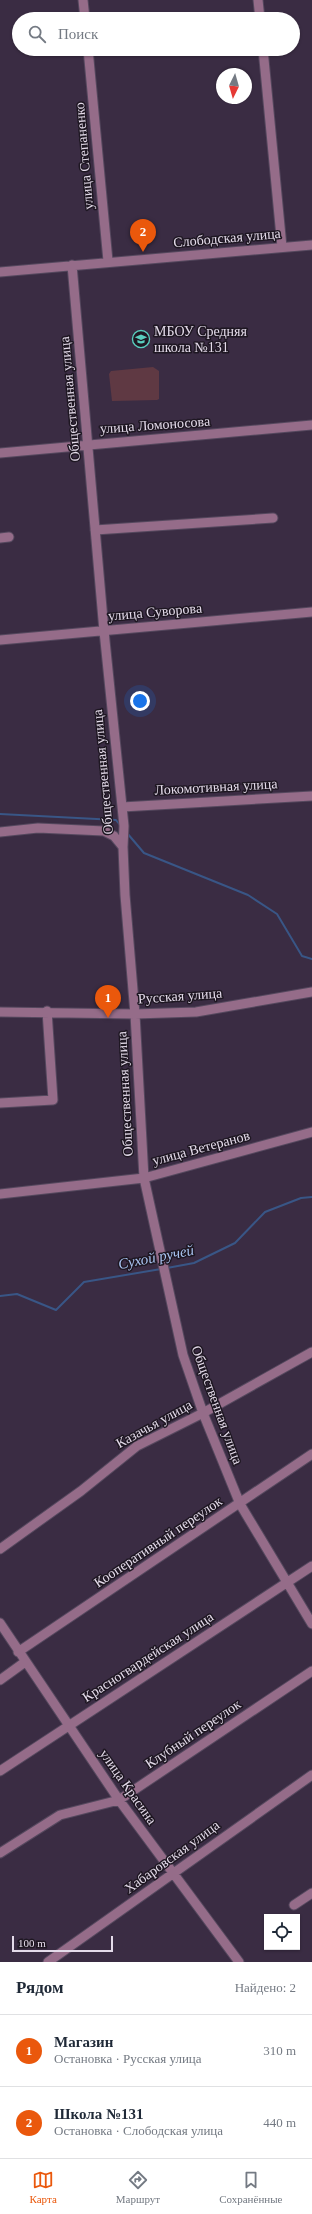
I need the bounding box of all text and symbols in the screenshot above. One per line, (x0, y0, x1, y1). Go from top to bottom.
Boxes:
search box (12, 12, 300, 56)
icon: search (26, 23, 48, 45)
text: Поиск (58, 26, 98, 42)
north arrow (216, 68, 252, 104)
street label: улица Степаненко (72, 102, 96, 210)
pin: 2 (130, 219, 156, 252)
street label: Слободская улица (173, 226, 282, 250)
place label: МБОУ Средняя школа №131 (154, 324, 248, 355)
school or university icon: МБОУ Средняя школа №131 (131, 329, 151, 349)
street label: Общественная улица (57, 335, 83, 462)
street label: улица Ломоносова (99, 414, 211, 436)
street label: улица Суворова (107, 600, 203, 624)
your location (130, 691, 150, 711)
street label: Общественная улица (90, 708, 116, 835)
street label: Локомотивная улица (154, 776, 279, 798)
pin: 1 (95, 985, 121, 1018)
street label: Русская улица (137, 986, 223, 1006)
street label: Общественная улица (114, 1030, 136, 1157)
street label: улица Ветеранов (151, 1128, 252, 1168)
water label: Сухой ручей (117, 1242, 196, 1272)
street label: Общественная улица (189, 1344, 246, 1467)
street label: Казачья улица (113, 1397, 195, 1451)
street label: Кооперативный переулок (91, 1493, 225, 1590)
street label: Красногвардейская улица (80, 1609, 217, 1705)
street label: Клубный переулок (142, 1696, 244, 1772)
street label: улица Красина (97, 1747, 160, 1828)
street label: Хабаровская улица (122, 1817, 223, 1896)
map controls (264, 1914, 300, 1950)
button: locate (264, 1914, 300, 1950)
scale bar (12, 1934, 113, 1953)
text: 100 m (18, 1937, 46, 1949)
text: Рядом (16, 1978, 64, 1997)
text: Найдено: 2 (235, 1980, 296, 1995)
text: Магазин (54, 2034, 113, 2050)
text: 1 (26, 2043, 32, 2058)
text: 310 m (263, 2043, 296, 2058)
text: Остановка · Русская улица (54, 2051, 202, 2066)
text: Школа №131 (54, 2106, 143, 2122)
text: 2 (26, 2115, 32, 2130)
text: 440 m (263, 2115, 296, 2130)
text: Остановка · Слободская улица (54, 2123, 223, 2138)
tab: Карта (30, 2169, 57, 2205)
tab: Маршрут (116, 2169, 160, 2205)
tab: Сохранённые (219, 2169, 282, 2205)

